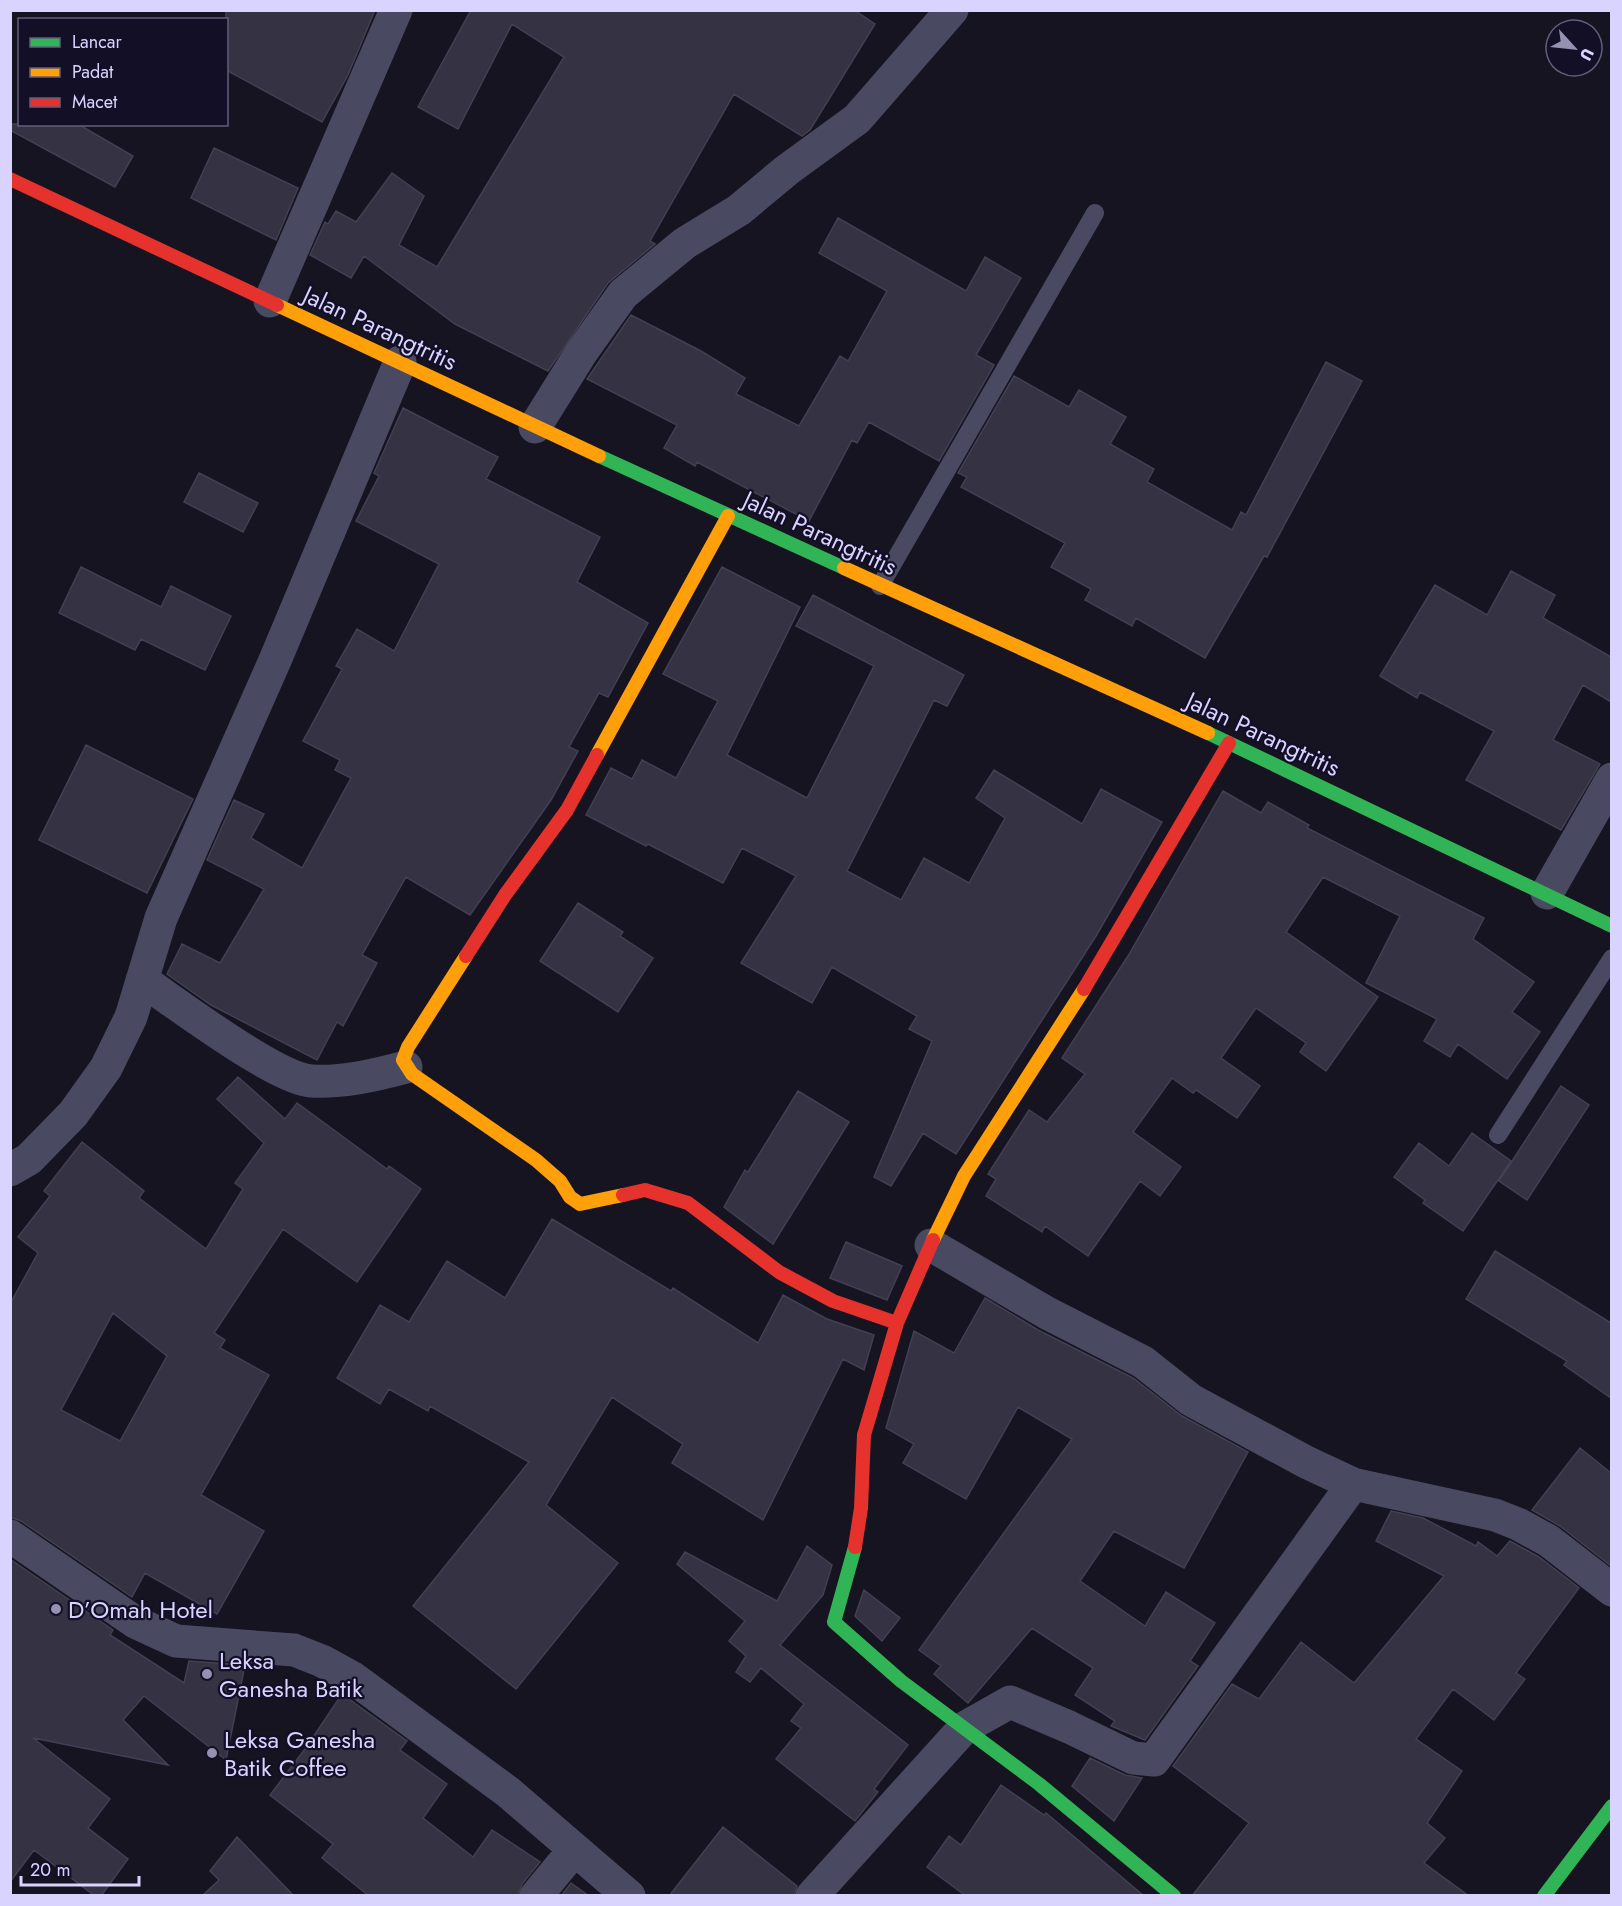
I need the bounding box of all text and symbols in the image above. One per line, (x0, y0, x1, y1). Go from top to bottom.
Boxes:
legend (18, 18, 228, 126)
north arrow (1544, 18, 1604, 78)
text: Lancar (72, 29, 122, 55)
text: U (1574, 44, 1600, 65)
text: Padat (72, 59, 114, 85)
text: Macet (72, 89, 118, 115)
street label: Jalan Parangtritis (295, 276, 463, 379)
street label: Jalan Parangtritis (735, 481, 903, 584)
street label: Jalan Parangtritis (1178, 682, 1346, 785)
place label: D’Omah Hotel (68, 1592, 213, 1627)
marker: D’Omah Hotel (49, 1602, 63, 1616)
place label: Leksa Ganesha Batik (219, 1643, 363, 1706)
marker: Leksa Ganesha Batik (200, 1667, 214, 1681)
place label: Leksa Ganesha Batik Coffee (224, 1722, 375, 1785)
marker: Leksa Ganesha Batik Coffee (205, 1746, 219, 1760)
scale bar (21, 1849, 140, 1887)
text: 20 m (30, 1857, 70, 1883)

